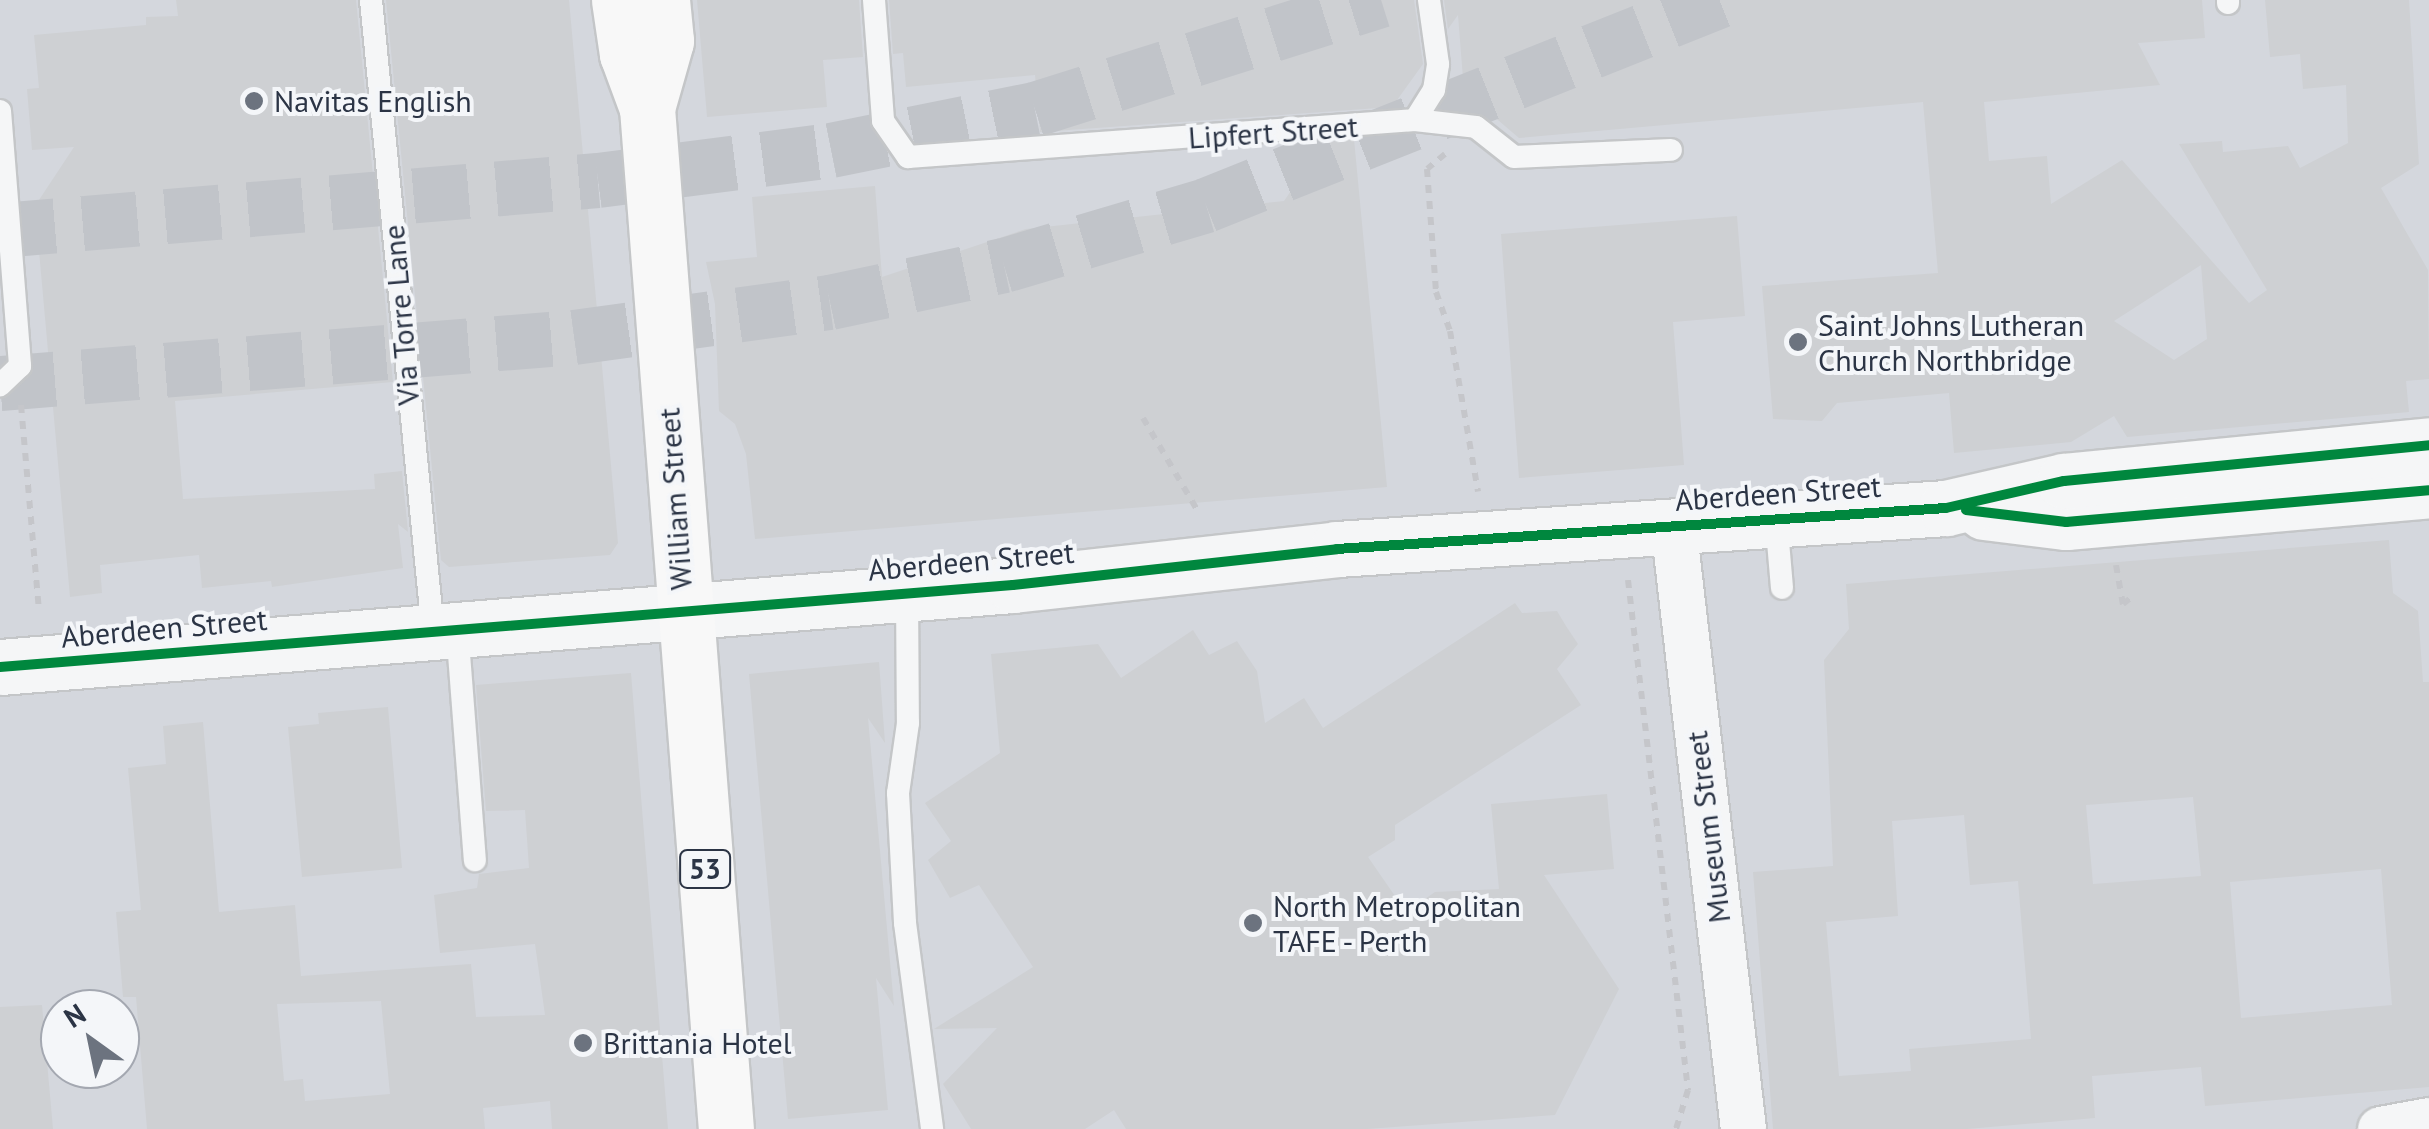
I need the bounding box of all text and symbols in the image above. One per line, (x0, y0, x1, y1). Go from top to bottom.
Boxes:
place label: Navitas English (274, 83, 472, 119)
marker: Navitas English (243, 90, 265, 112)
street label: Lipfert Street (1187, 108, 1359, 156)
street label: Via Torre Lane (375, 223, 427, 407)
place label: Saint Johns Lutheran Church Northbridge (1818, 307, 2084, 378)
marker: Saint Johns Lutheran Church Northbridge (1787, 331, 1809, 353)
street label: William Street (651, 407, 699, 591)
street label: Aberdeen Street (1674, 468, 1882, 518)
street label: Aberdeen Street (867, 534, 1075, 588)
street label: Aberdeen Street (60, 601, 268, 655)
street label: Museum Street (1678, 729, 1738, 925)
road number: 53 (678, 846, 732, 892)
place label: North Metropolitan TAFE - Perth (1273, 888, 1521, 958)
marker: North Metropolitan TAFE - Perth (1242, 912, 1264, 934)
north arrow (40, 989, 140, 1089)
text: N (57, 995, 92, 1036)
place label: Brittania Hotel (603, 1025, 791, 1061)
marker: Brittania Hotel (572, 1032, 594, 1054)

